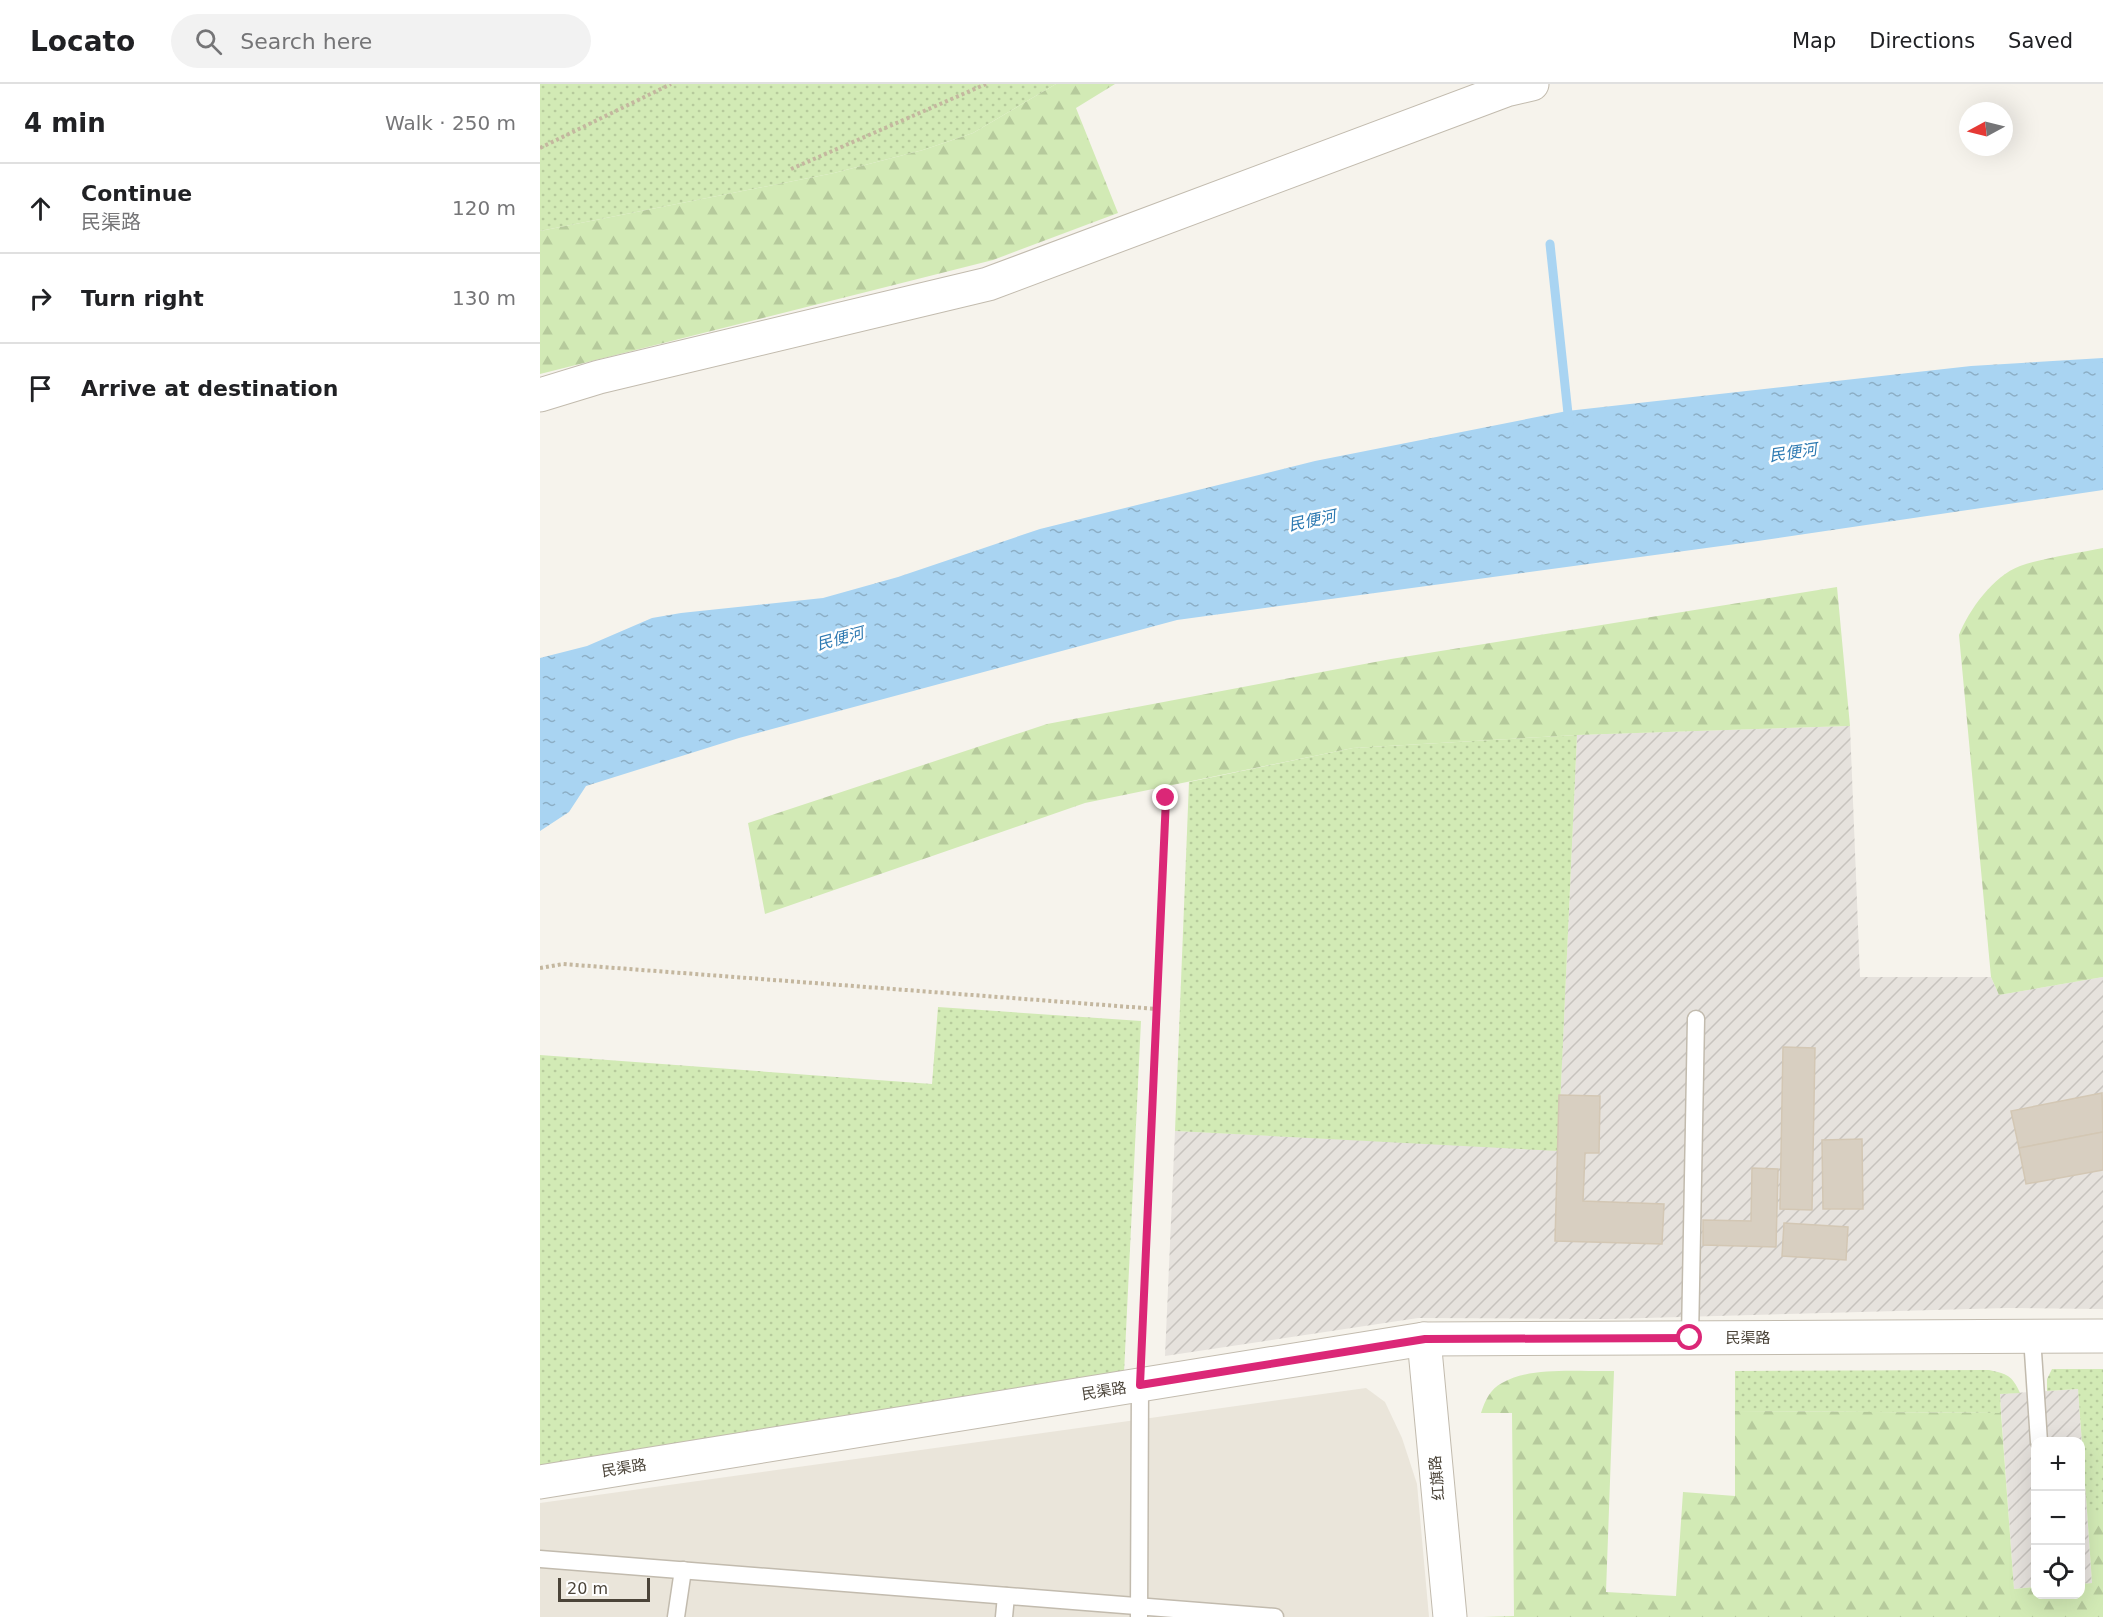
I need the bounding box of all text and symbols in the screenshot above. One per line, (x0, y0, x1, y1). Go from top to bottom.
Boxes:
search box (171, 14, 591, 68)
text: Locato (30, 25, 135, 58)
icon: search (192, 25, 225, 58)
text: Search here (240, 29, 372, 54)
text: Map (1792, 29, 1836, 53)
text: Directions (1869, 29, 1975, 53)
text: Saved (2008, 29, 2073, 53)
north arrow (1959, 102, 2013, 156)
text: 4 min (24, 108, 106, 138)
text: Walk · 250 m (385, 111, 516, 135)
text: Continue (81, 181, 192, 206)
icon: ahead (24, 192, 57, 225)
text: 120 m (452, 196, 516, 220)
text: 民渠路 (81, 210, 141, 234)
icon: right (24, 282, 57, 315)
text: Turn right (81, 286, 204, 311)
text: 130 m (452, 286, 516, 310)
icon: arrive (24, 372, 57, 405)
text: Arrive at destination (81, 376, 338, 401)
water label: 民便河 (1768, 439, 1821, 465)
water label: 民便河 (1287, 506, 1340, 535)
water label: 民便河 (814, 622, 869, 654)
route end (1152, 784, 1178, 810)
route start (1676, 1324, 1702, 1350)
street label: 民渠路 (1725, 1329, 1771, 1347)
street label: 民渠路 (1080, 1379, 1128, 1403)
map controls (2031, 1437, 2085, 1599)
button: + (2031, 1437, 2085, 1491)
street label: 红旗路 (1426, 1455, 1448, 1501)
street label: 民渠路 (600, 1456, 648, 1480)
button: − (2031, 1491, 2085, 1545)
button: locate (2031, 1545, 2085, 1599)
scale bar (558, 1575, 650, 1602)
text: 20 m (567, 1579, 608, 1598)

